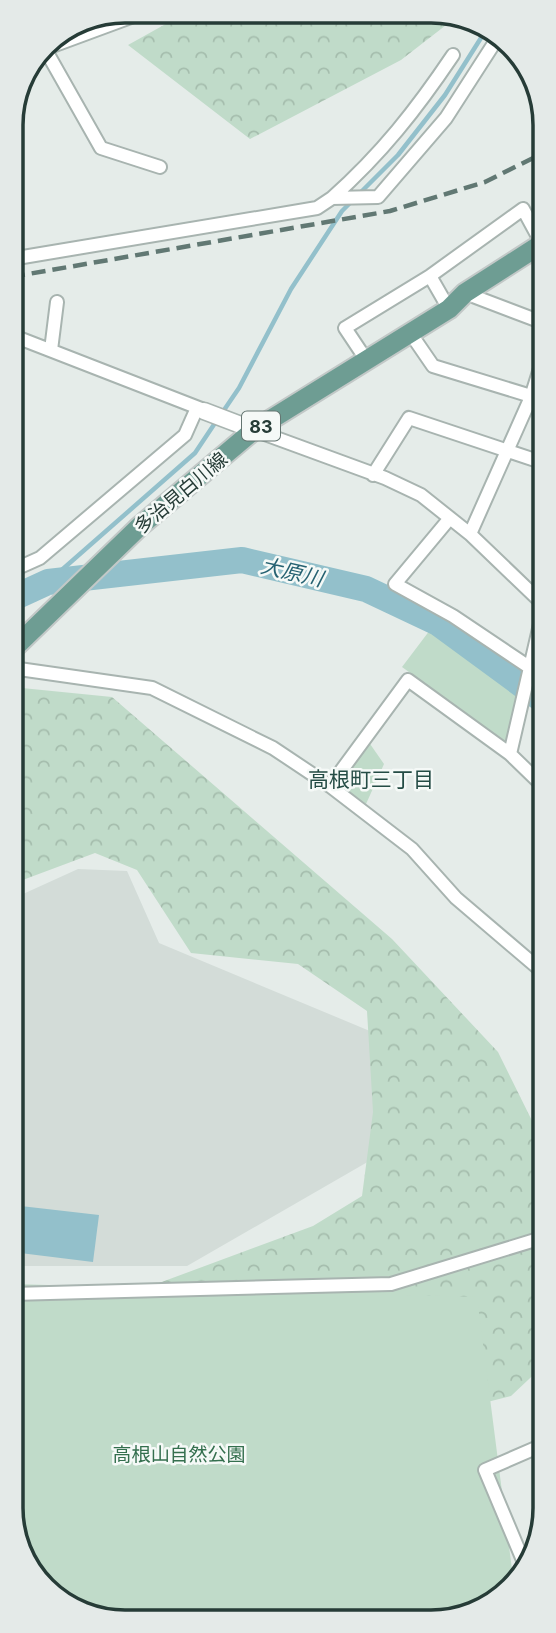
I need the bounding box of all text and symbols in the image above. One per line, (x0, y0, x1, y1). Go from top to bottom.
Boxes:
road number: 83 (242, 412, 280, 440)
street label: 多治見白川線 (130, 448, 232, 538)
water label: 大原川 (258, 553, 327, 592)
district label: 高根町三丁目 (308, 767, 434, 792)
park label: 高根山自然公園 (112, 1443, 246, 1466)

